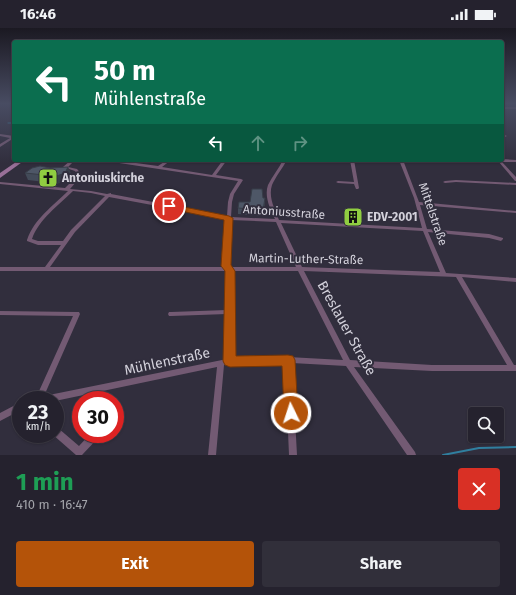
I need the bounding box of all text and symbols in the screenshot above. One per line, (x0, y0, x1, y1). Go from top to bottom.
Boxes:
text: 16:46 (20, 5, 56, 23)
text: 50 m (94, 54, 156, 87)
icon: left (28, 56, 80, 108)
text: Mühlenstraße (94, 88, 206, 110)
icon: left (205, 132, 227, 154)
icon: ahead (247, 132, 269, 154)
icon: right (289, 132, 311, 154)
church icon: Antoniuskirche (37, 167, 59, 189)
place label: Antoniuskirche (61, 171, 145, 185)
street label: Mittelstraße (416, 181, 450, 247)
pin (152, 189, 186, 223)
icon: arrive (158, 195, 180, 217)
street label: Antoniusstraße (242, 202, 326, 222)
building icon: EDV-2001 (342, 206, 364, 228)
place label: EDV-2001 (367, 210, 418, 224)
street label: Martin-Luther-Straße (249, 251, 363, 267)
street label: Breslauer Straße (314, 278, 380, 378)
street label: Mühlenstraße (123, 344, 212, 379)
speed limit sign: 30 (72, 391, 124, 443)
position arrow (270, 392, 312, 434)
text: 23 (28, 400, 48, 424)
map controls (468, 407, 504, 443)
button: search (468, 407, 504, 443)
text: km/h (26, 421, 50, 433)
text: 1 min (16, 468, 74, 496)
button: close (458, 468, 500, 510)
text: 410 m · 16:47 (16, 497, 88, 512)
button: Exit (16, 541, 254, 587)
button: Share (262, 541, 500, 587)

